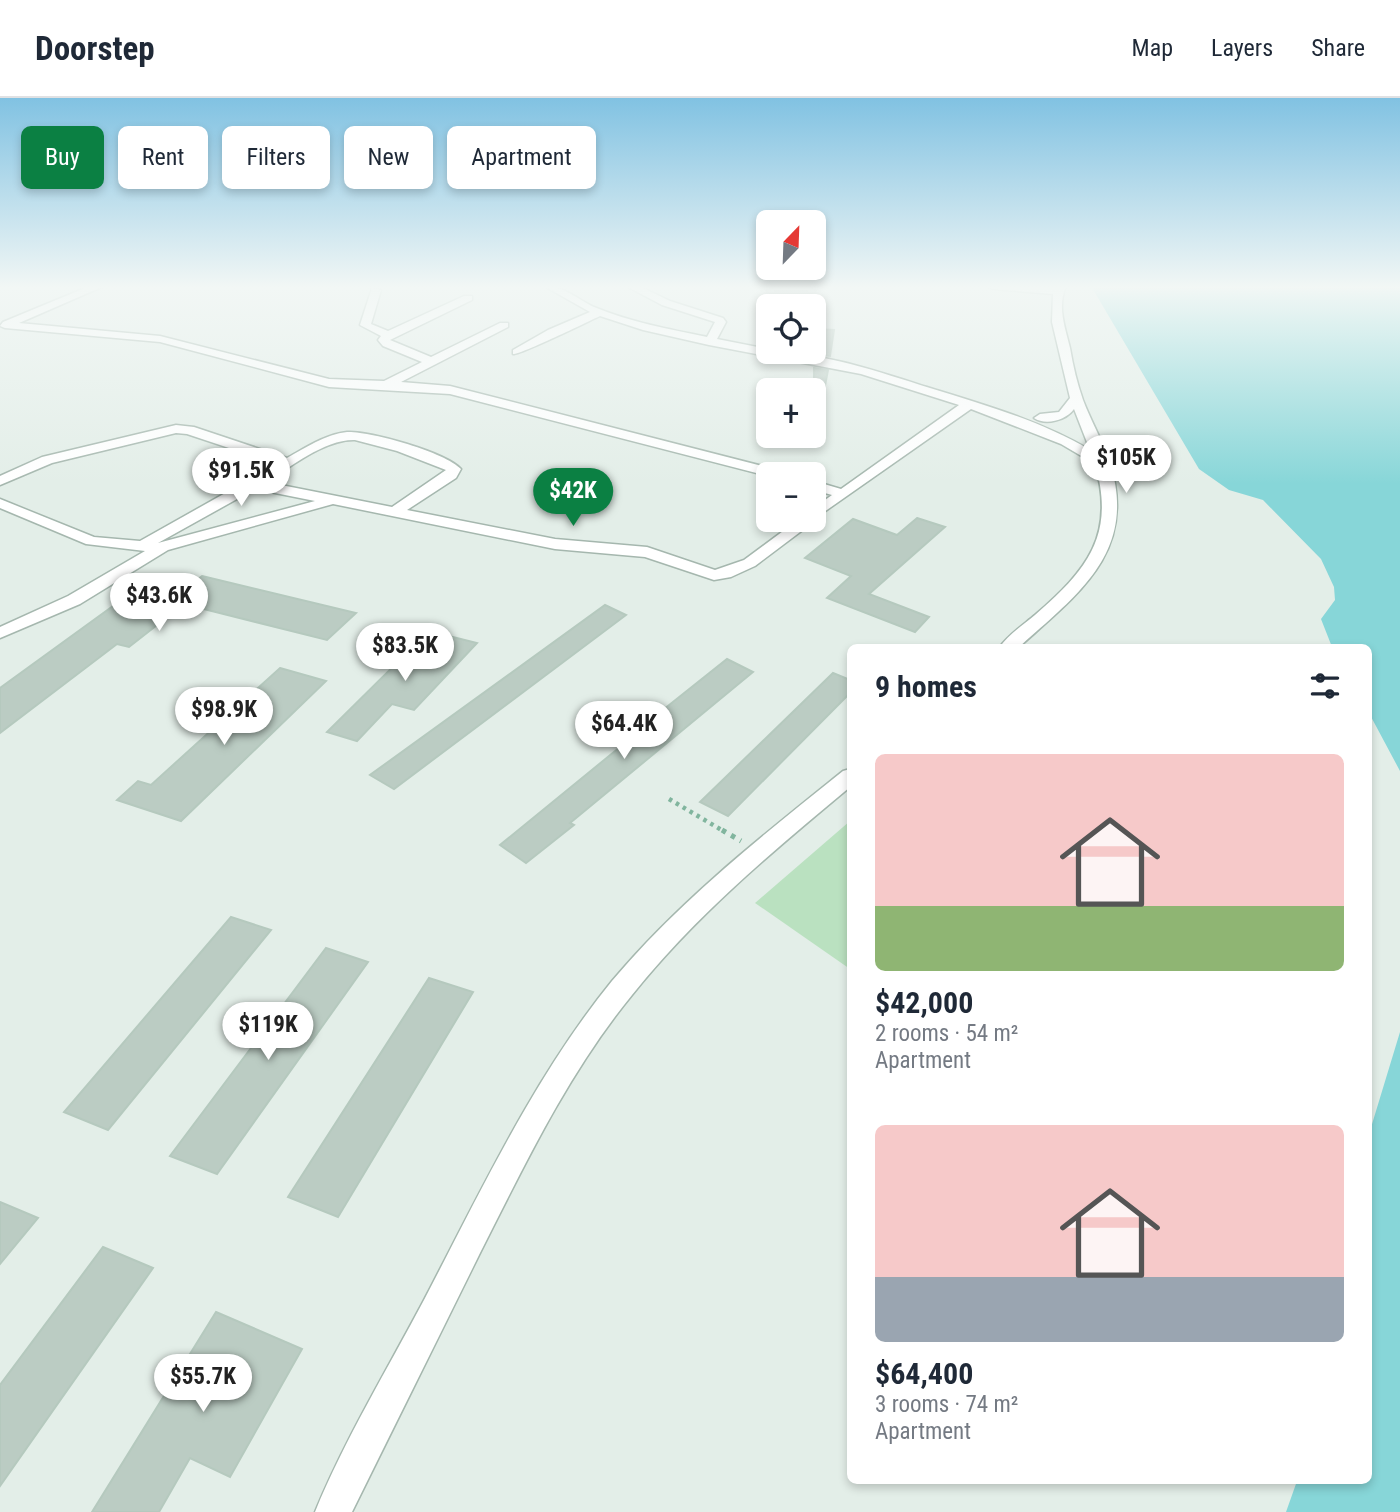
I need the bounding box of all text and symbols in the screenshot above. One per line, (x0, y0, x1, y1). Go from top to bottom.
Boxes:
text: Doorstep (35, 29, 155, 68)
text: Map (1132, 34, 1173, 62)
text: Layers (1211, 34, 1273, 62)
text: Share (1311, 34, 1365, 62)
chip: Buy (21, 126, 104, 189)
chip: Rent (118, 126, 208, 189)
chip: Filters (222, 126, 330, 189)
chip: New (344, 126, 433, 189)
chip: Apartment (447, 126, 596, 189)
north arrow (756, 210, 826, 280)
map controls (756, 210, 826, 532)
button: locate (756, 294, 826, 364)
button: + (756, 378, 826, 448)
pin: $105K (1077, 436, 1175, 495)
text: $105K (1096, 444, 1156, 471)
pin: $91.5K (184, 448, 298, 508)
text: $91.5K (208, 457, 274, 484)
button: − (756, 462, 826, 532)
pin: $42K (532, 468, 614, 528)
text: $42K (549, 477, 597, 504)
pin: $43.6K (102, 574, 216, 633)
text: $43.6K (126, 582, 192, 609)
pin: $83.5K (348, 624, 462, 683)
text: $83.5K (372, 632, 438, 659)
icon: filters (1306, 667, 1344, 705)
text: 9 homes (875, 669, 977, 704)
pin: $98.9K (167, 688, 281, 747)
text: $98.9K (191, 696, 257, 723)
pin: $64.4K (567, 702, 681, 761)
text: $64.4K (591, 710, 657, 737)
icon: home (1047, 799, 1173, 925)
text: $42,000 (875, 985, 973, 1020)
pin: $119K (219, 1002, 317, 1062)
text: $119K (238, 1011, 298, 1038)
text: 2 rooms · 54 m² (875, 1020, 1018, 1047)
text: Apartment (875, 1047, 971, 1074)
icon: home (1047, 1170, 1173, 1296)
pin: $55.7K (146, 1354, 260, 1414)
text: $64,400 (875, 1356, 973, 1391)
text: $55.7K (170, 1363, 236, 1390)
text: 3 rooms · 74 m² (875, 1391, 1018, 1418)
text: Apartment (875, 1418, 971, 1445)

